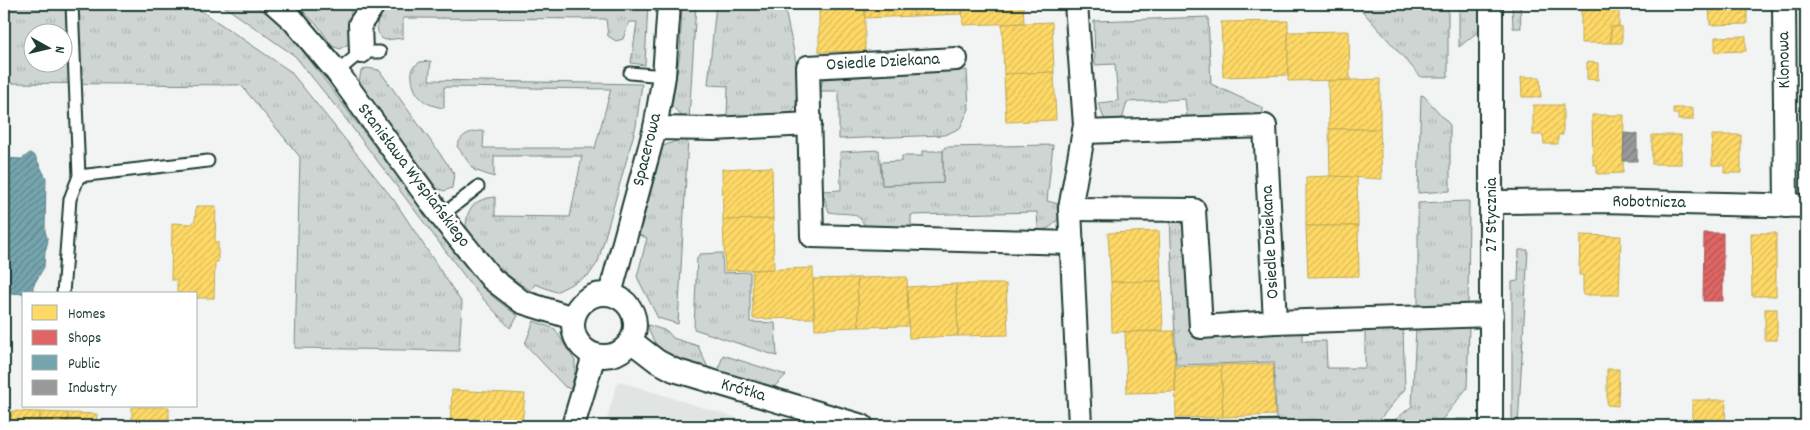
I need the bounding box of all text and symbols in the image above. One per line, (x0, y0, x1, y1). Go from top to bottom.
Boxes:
north arrow (22, 22, 72, 72)
street label: Klonowa (1772, 31, 1798, 89)
text: N (48, 45, 69, 54)
street label: Osiedle Dziekana (826, 48, 941, 78)
street label: Stanisława Wyspiańskiego (350, 99, 476, 253)
street label: Spacerowa (627, 110, 669, 189)
street label: 27 Stycznia (1480, 177, 1505, 252)
street label: Osiedle Dziekana (1256, 184, 1286, 299)
street label: Robotnicza (1612, 190, 1686, 216)
legend (22, 292, 198, 408)
text: Homes (68, 304, 106, 326)
text: Shops (68, 328, 101, 350)
text: Public (68, 354, 100, 376)
street label: Krótka (718, 373, 769, 409)
text: Industry (68, 378, 117, 400)

